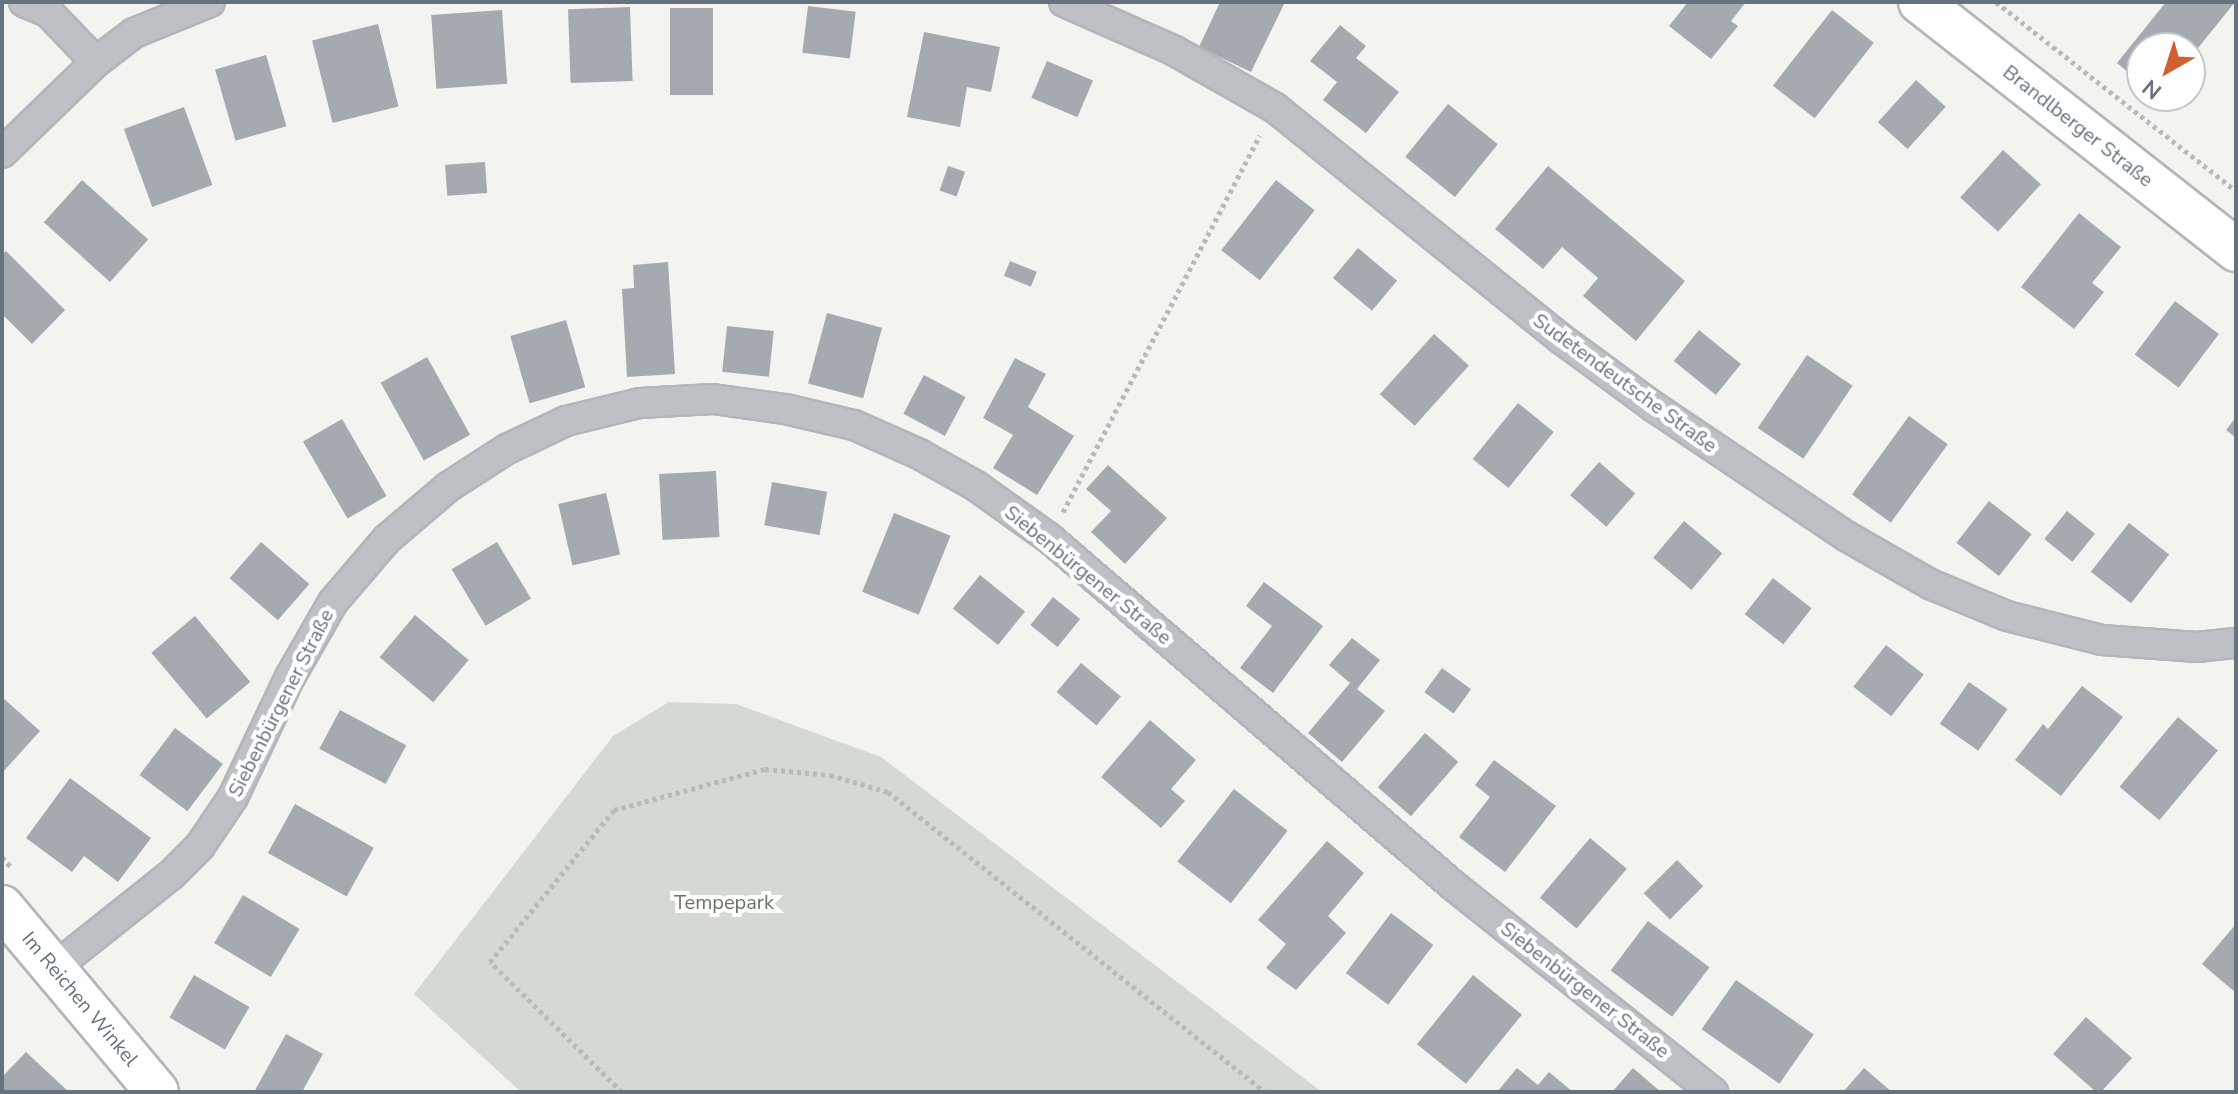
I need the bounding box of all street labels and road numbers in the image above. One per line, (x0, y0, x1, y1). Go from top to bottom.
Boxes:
street label: Brandlberger Straße (1998, 60, 2158, 192)
street label: Sudetendeutsche Straße (1529, 308, 1721, 458)
street label: Siebenbürgener Straße (1000, 500, 1176, 650)
street label: Siebenbürgener Straße (223, 605, 339, 801)
street label: Siebenbürgener Straße (1496, 917, 1674, 1063)
street label: Im Reichen Winkel (17, 927, 143, 1071)

